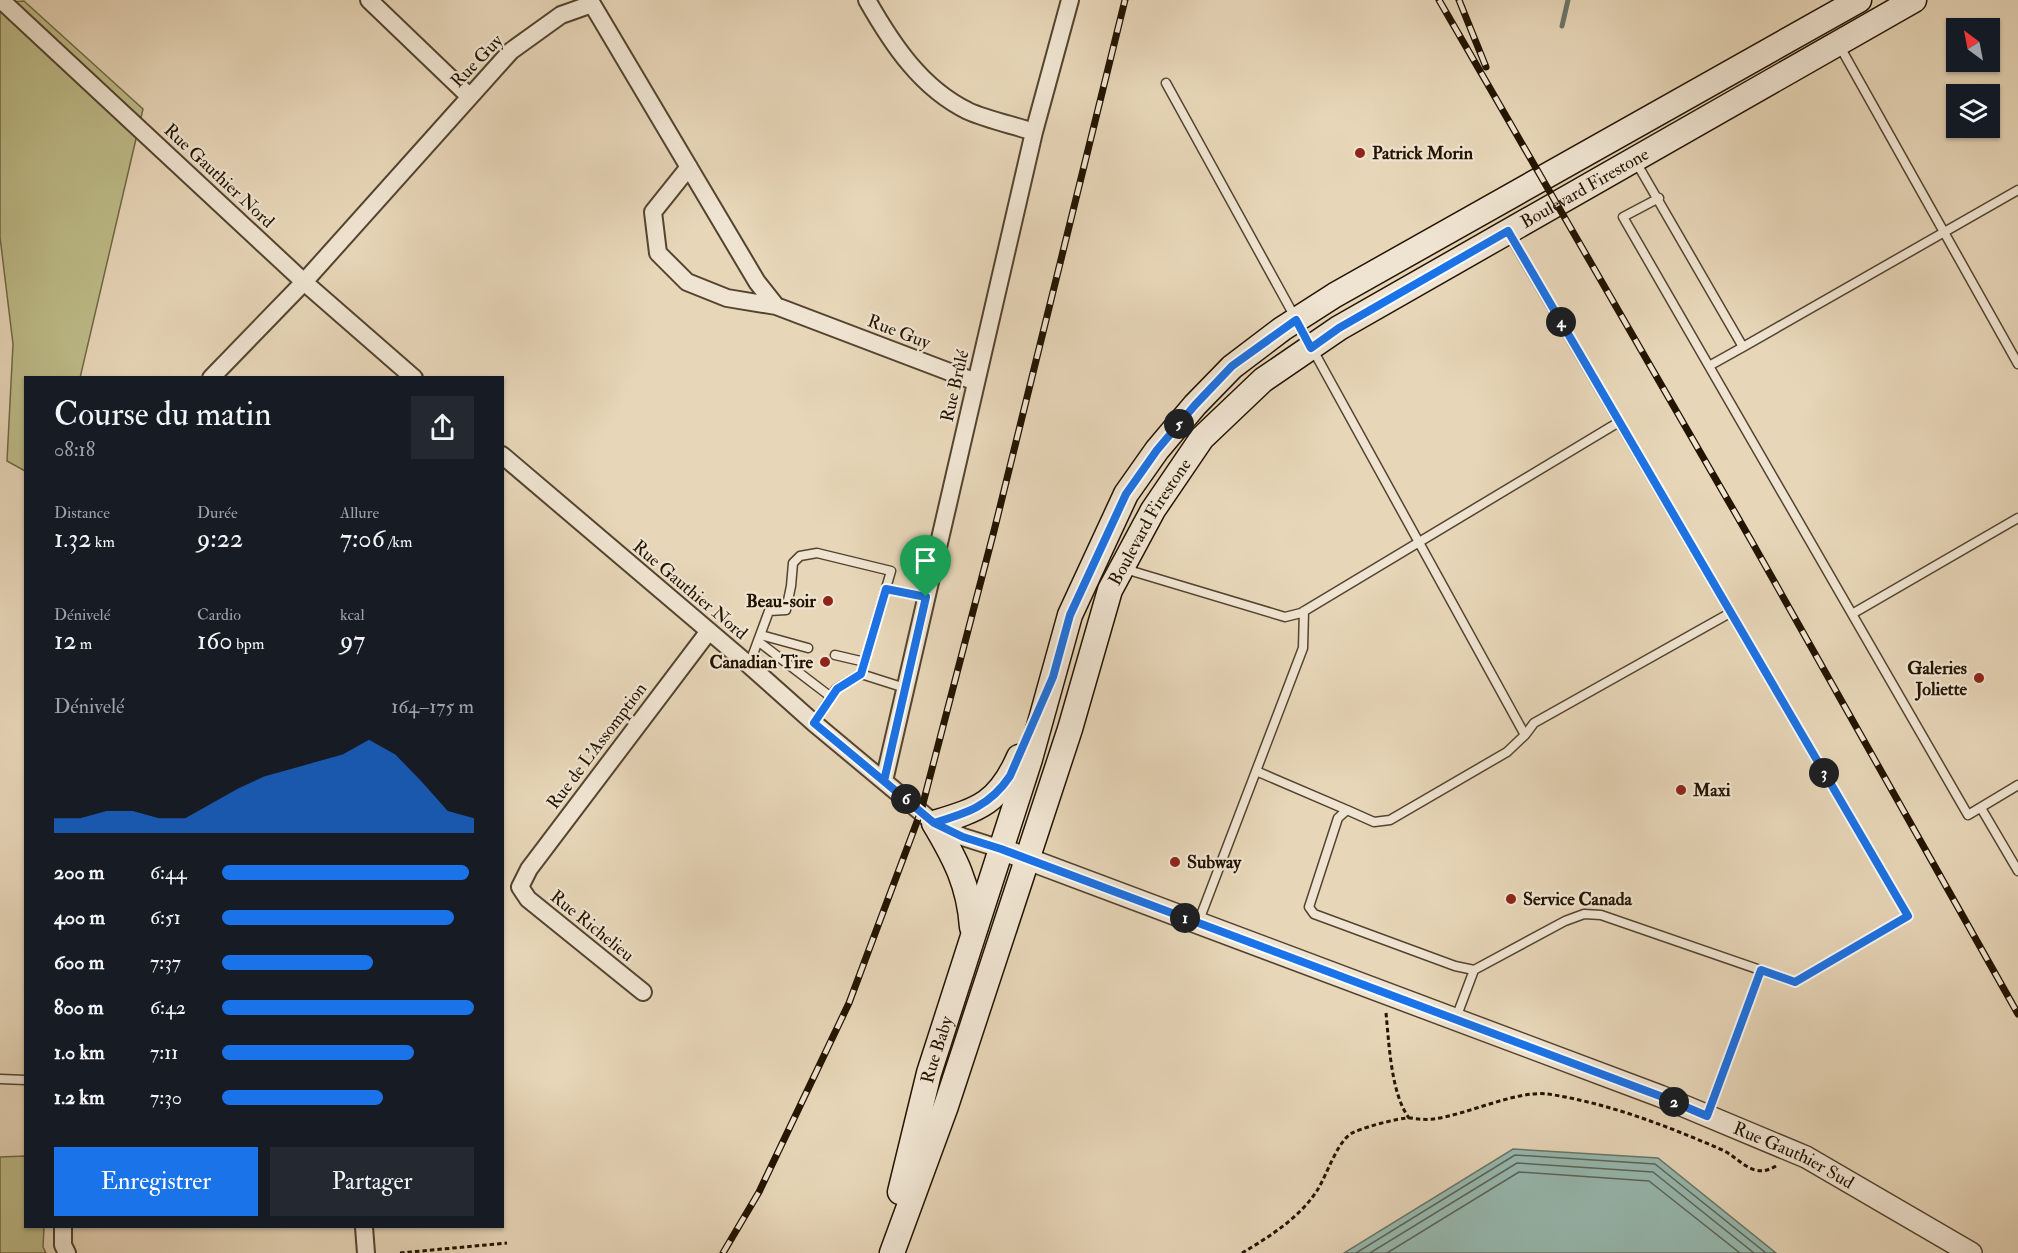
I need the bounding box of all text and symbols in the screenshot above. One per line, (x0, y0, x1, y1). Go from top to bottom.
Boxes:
north arrow (1946, 18, 2000, 72)
map controls (1946, 18, 2000, 138)
street label: Rue Guy (446, 29, 509, 93)
button: layers (1946, 84, 2000, 138)
street label: Rue Gauthier Nord (159, 119, 279, 233)
place label: Patrick Morin (1372, 142, 1474, 165)
street label: Boulevard Firestone (1516, 142, 1653, 234)
marker: Patrick Morin (1353, 146, 1367, 160)
pin: 4 (1546, 307, 1576, 337)
street label: Rue Guy (864, 309, 935, 355)
text: 4 (1557, 312, 1565, 332)
street label: Rue Brûlé (936, 347, 975, 424)
text: Course du matin (54, 394, 271, 435)
button: share (411, 396, 474, 459)
pin: 5 (1164, 409, 1194, 439)
text: 5 (1175, 414, 1183, 434)
text: 08:18 (54, 437, 95, 462)
street label: Boulevard Firestone (1103, 454, 1197, 589)
text: Distance (54, 503, 110, 523)
text: Durée (197, 503, 238, 523)
text: Allure (340, 503, 379, 523)
text: 1.32 (54, 523, 92, 555)
text: 9:22 (197, 523, 243, 555)
text: 7:06 (340, 523, 385, 555)
text: km (92, 532, 115, 552)
text: /km (385, 532, 412, 552)
street label: Rue Gauthier Nord (628, 535, 752, 645)
pin (900, 535, 951, 597)
icon: arrive (909, 544, 942, 577)
place label: Beau-soir (746, 590, 816, 613)
marker: Beau-soir (821, 594, 835, 608)
text: Dénivelé (54, 605, 110, 625)
text: Cardio (197, 605, 241, 625)
text: kcal (340, 605, 365, 625)
text: 12 (54, 625, 76, 657)
text: 160 (197, 625, 233, 657)
text: 97 (340, 625, 365, 657)
text: m (76, 634, 92, 654)
text: bpm (233, 634, 264, 654)
place label: Canadian Tire (710, 651, 813, 674)
marker: Canadian Tire (818, 655, 832, 669)
place label: Galeries Joliette (1907, 657, 1967, 701)
marker: Galeries Joliette (1972, 671, 1986, 685)
street label: Rue de L'Assomption (542, 678, 652, 814)
text: Dénivelé (54, 694, 124, 719)
text: 164–175 m (391, 694, 474, 719)
pin: 3 (1809, 758, 1839, 788)
text: 3 (1821, 763, 1827, 783)
place label: Maxi (1692, 779, 1731, 802)
marker: Maxi (1674, 783, 1688, 797)
pin: 6 (891, 784, 921, 814)
text: 6 (902, 789, 910, 809)
place label: Subway (1187, 851, 1242, 874)
marker: Subway (1168, 855, 1182, 869)
text: 200 m (54, 860, 104, 885)
text: 6:44 (150, 860, 187, 885)
street label: Rue Richelieu (545, 885, 639, 967)
place label: Service Canada (1523, 888, 1632, 911)
marker: Service Canada (1504, 892, 1518, 906)
pin: 1 (1170, 903, 1200, 933)
text: 400 m (54, 905, 105, 930)
text: 6:51 (150, 905, 181, 930)
text: 1 (1182, 908, 1188, 928)
text: 600 m (54, 950, 104, 975)
text: 7:37 (150, 950, 181, 975)
text: 800 m (54, 995, 104, 1020)
text: 6:42 (150, 995, 186, 1020)
street label: Rue Baby (915, 1012, 958, 1086)
text: 1.0 km (54, 1040, 105, 1065)
text: 7:11 (150, 1040, 178, 1065)
text: 1.2 km (54, 1085, 104, 1110)
text: 7:30 (150, 1085, 182, 1110)
pin: 2 (1659, 1087, 1689, 1117)
text: 2 (1670, 1092, 1678, 1112)
street label: Rue Gauthier Sud (1730, 1116, 1858, 1194)
button: Enregistrer (54, 1147, 258, 1216)
button: Partager (270, 1147, 474, 1216)

